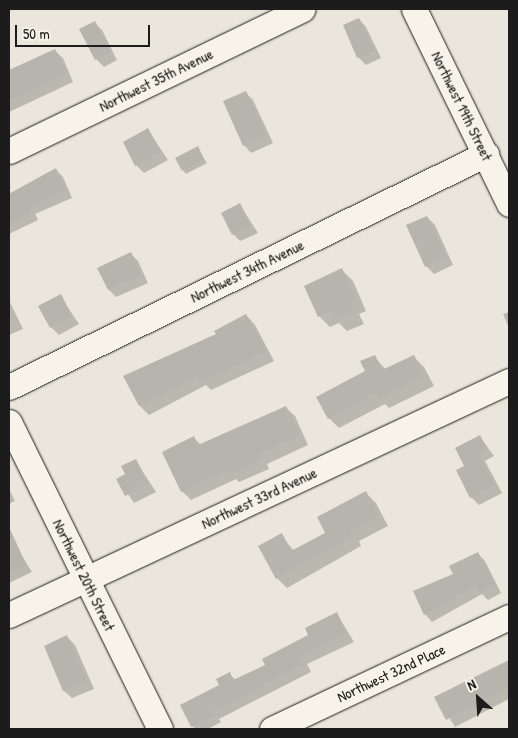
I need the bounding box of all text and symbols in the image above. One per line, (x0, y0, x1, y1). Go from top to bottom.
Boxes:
scale bar (18, 15, 152, 47)
text: 50 m (23, 23, 50, 44)
street label: Northwest 35th Avenue (96, 45, 216, 115)
street label: Northwest 19th Street (428, 48, 496, 164)
street label: Northwest 34th Avenue (187, 236, 307, 306)
street label: Northwest 33rd Avenue (199, 463, 319, 533)
street label: Northwest 20th Street (49, 516, 119, 634)
street label: Northwest 32nd Place (334, 640, 448, 706)
north arrow (453, 673, 503, 723)
text: N (464, 674, 479, 694)

